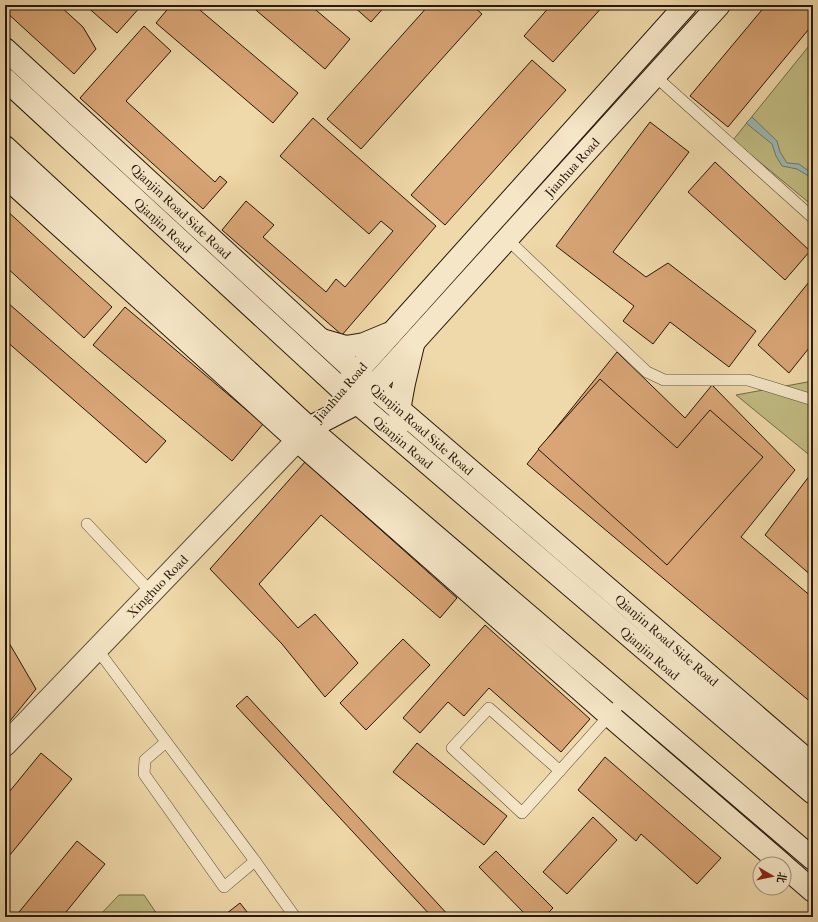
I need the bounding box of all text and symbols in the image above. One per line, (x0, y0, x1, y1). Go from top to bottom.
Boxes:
street label: Jianhua Road (541, 134, 603, 201)
street label: Qianjin Road Side Road (127, 160, 235, 262)
street label: Qianjin Road (131, 194, 195, 256)
street label: Jianhua Road (310, 359, 371, 426)
street label: Qianjin Road Side Road (367, 380, 477, 478)
street label: Qianjin Road (370, 412, 436, 472)
street label: Xinghuo Road (124, 551, 192, 621)
street label: Qianjin Road Side Road (612, 591, 722, 689)
street label: Qianjin Road (617, 623, 683, 683)
north arrow (752, 856, 792, 896)
text: 北 (774, 871, 789, 884)

